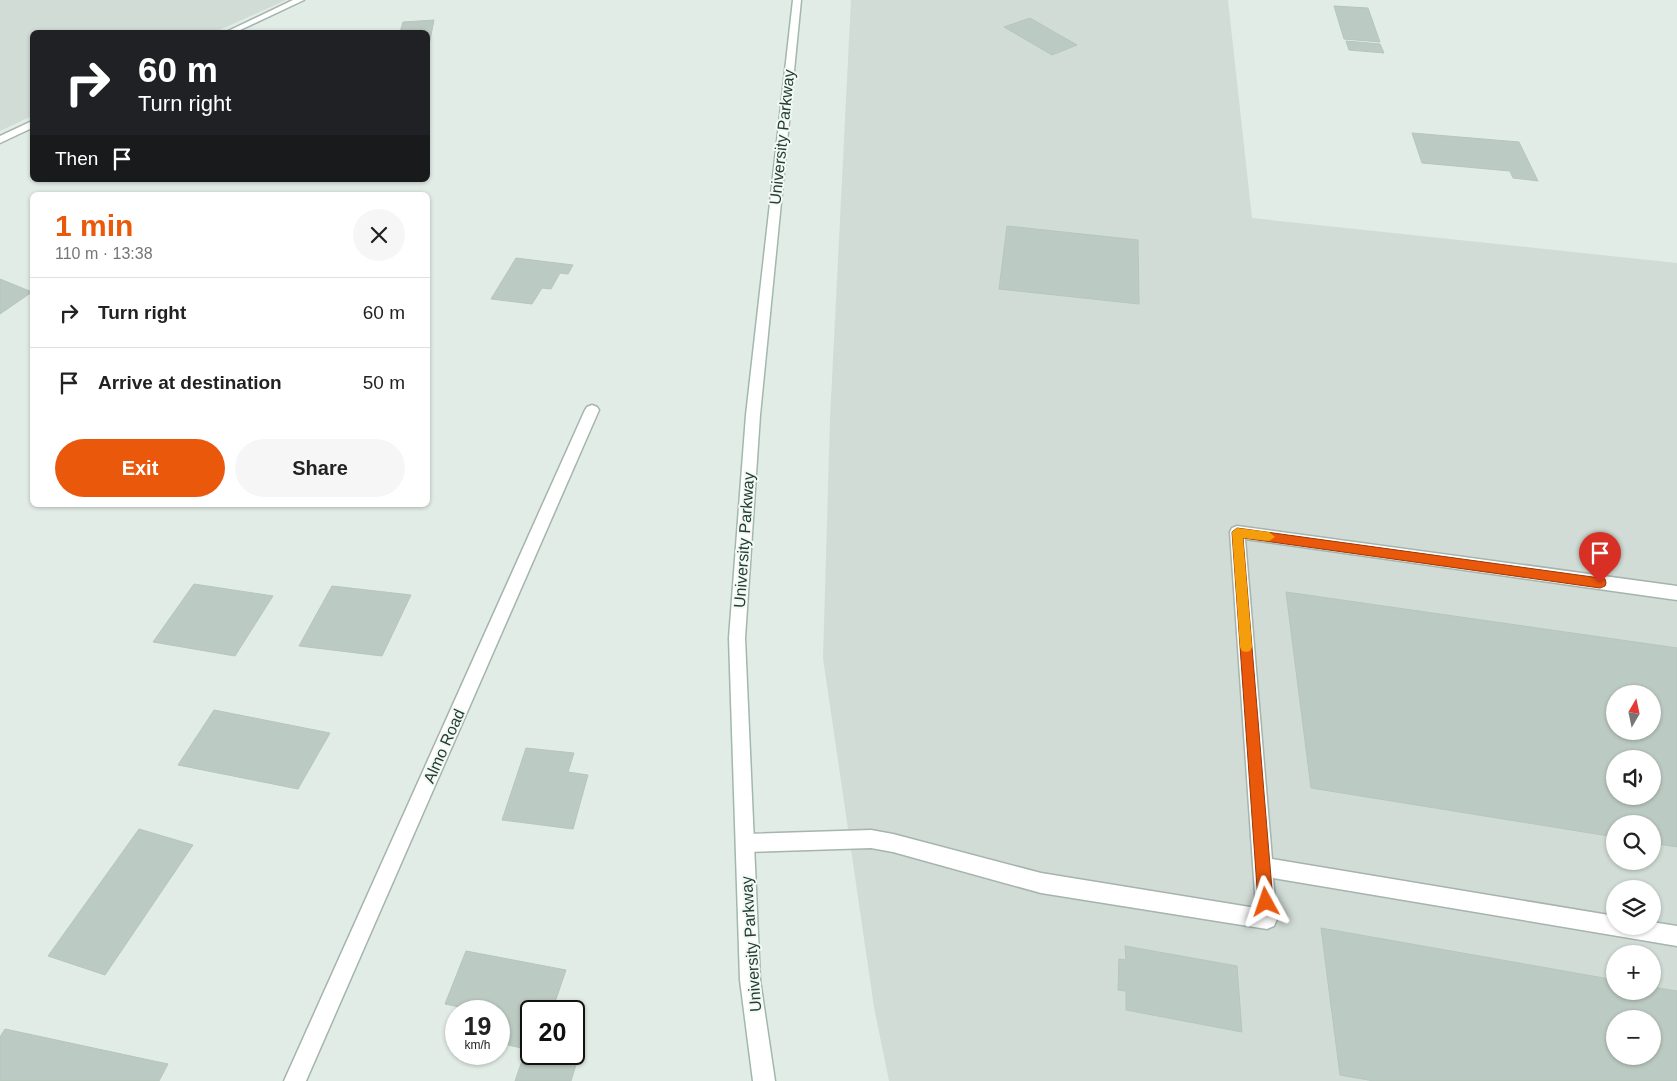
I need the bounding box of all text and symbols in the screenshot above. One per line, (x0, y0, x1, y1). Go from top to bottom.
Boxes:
icon: right (55, 50, 120, 115)
text: 60 m (138, 50, 218, 89)
street label: University Parkway (766, 68, 798, 206)
text: Turn right (138, 91, 231, 116)
icon: arrive (108, 145, 136, 173)
text: Then (55, 148, 98, 169)
text: 1 min (55, 209, 133, 242)
button: close (353, 209, 405, 261)
text: 110 m · 13:38 (55, 245, 153, 262)
icon: right (55, 299, 83, 327)
text: Turn right (98, 302, 186, 323)
text: 60 m (363, 302, 405, 323)
icon: arrive (55, 369, 83, 397)
text: Arrive at destination (98, 372, 282, 393)
text: 50 m (363, 372, 405, 393)
button: Exit (55, 439, 225, 497)
button: Share (235, 439, 405, 497)
street label: University Parkway (731, 472, 757, 608)
pin (1579, 532, 1621, 583)
icon: arrive (1586, 539, 1614, 567)
north arrow (1606, 685, 1661, 740)
map controls (1606, 685, 1661, 1065)
street label: Almo Road (420, 706, 468, 786)
button: sound (1606, 750, 1661, 805)
button: search (1606, 815, 1661, 870)
position arrow (1239, 875, 1291, 927)
street label: University Parkway (738, 876, 764, 1012)
button: layers (1606, 880, 1661, 935)
button: + (1606, 945, 1661, 1000)
speed limit sign: 20 (520, 1000, 585, 1065)
button: − (1606, 1010, 1661, 1065)
text: 19 (464, 1012, 491, 1040)
text: km/h (464, 1038, 491, 1052)

